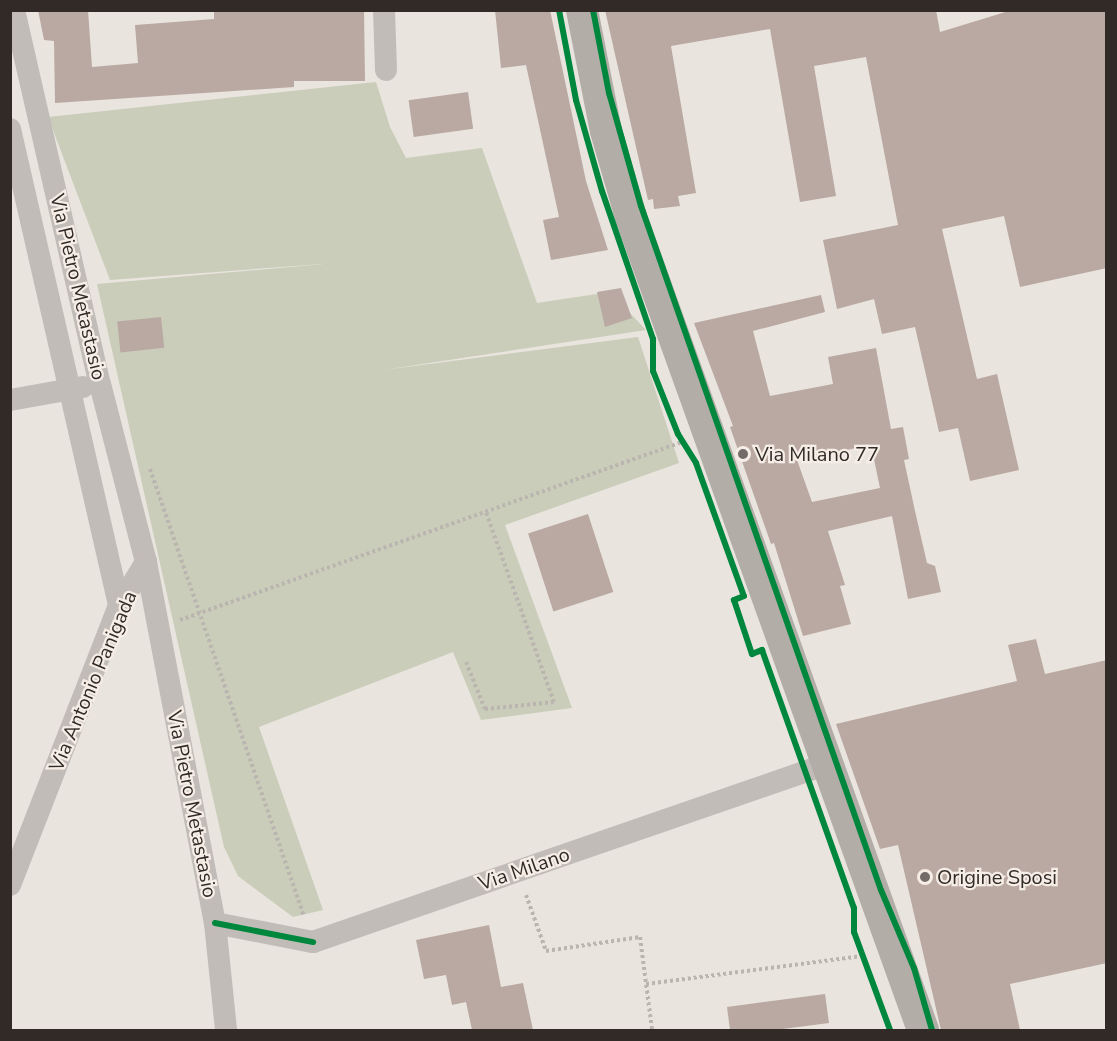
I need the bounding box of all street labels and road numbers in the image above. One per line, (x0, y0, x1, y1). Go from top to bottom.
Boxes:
street label: Via Pietro Metastasio (45, 192, 111, 382)
street label: Via Antonio Panigada (44, 587, 142, 775)
street label: Via Pietro Metastasio (162, 708, 222, 900)
street label: Via Milano (475, 842, 573, 896)

